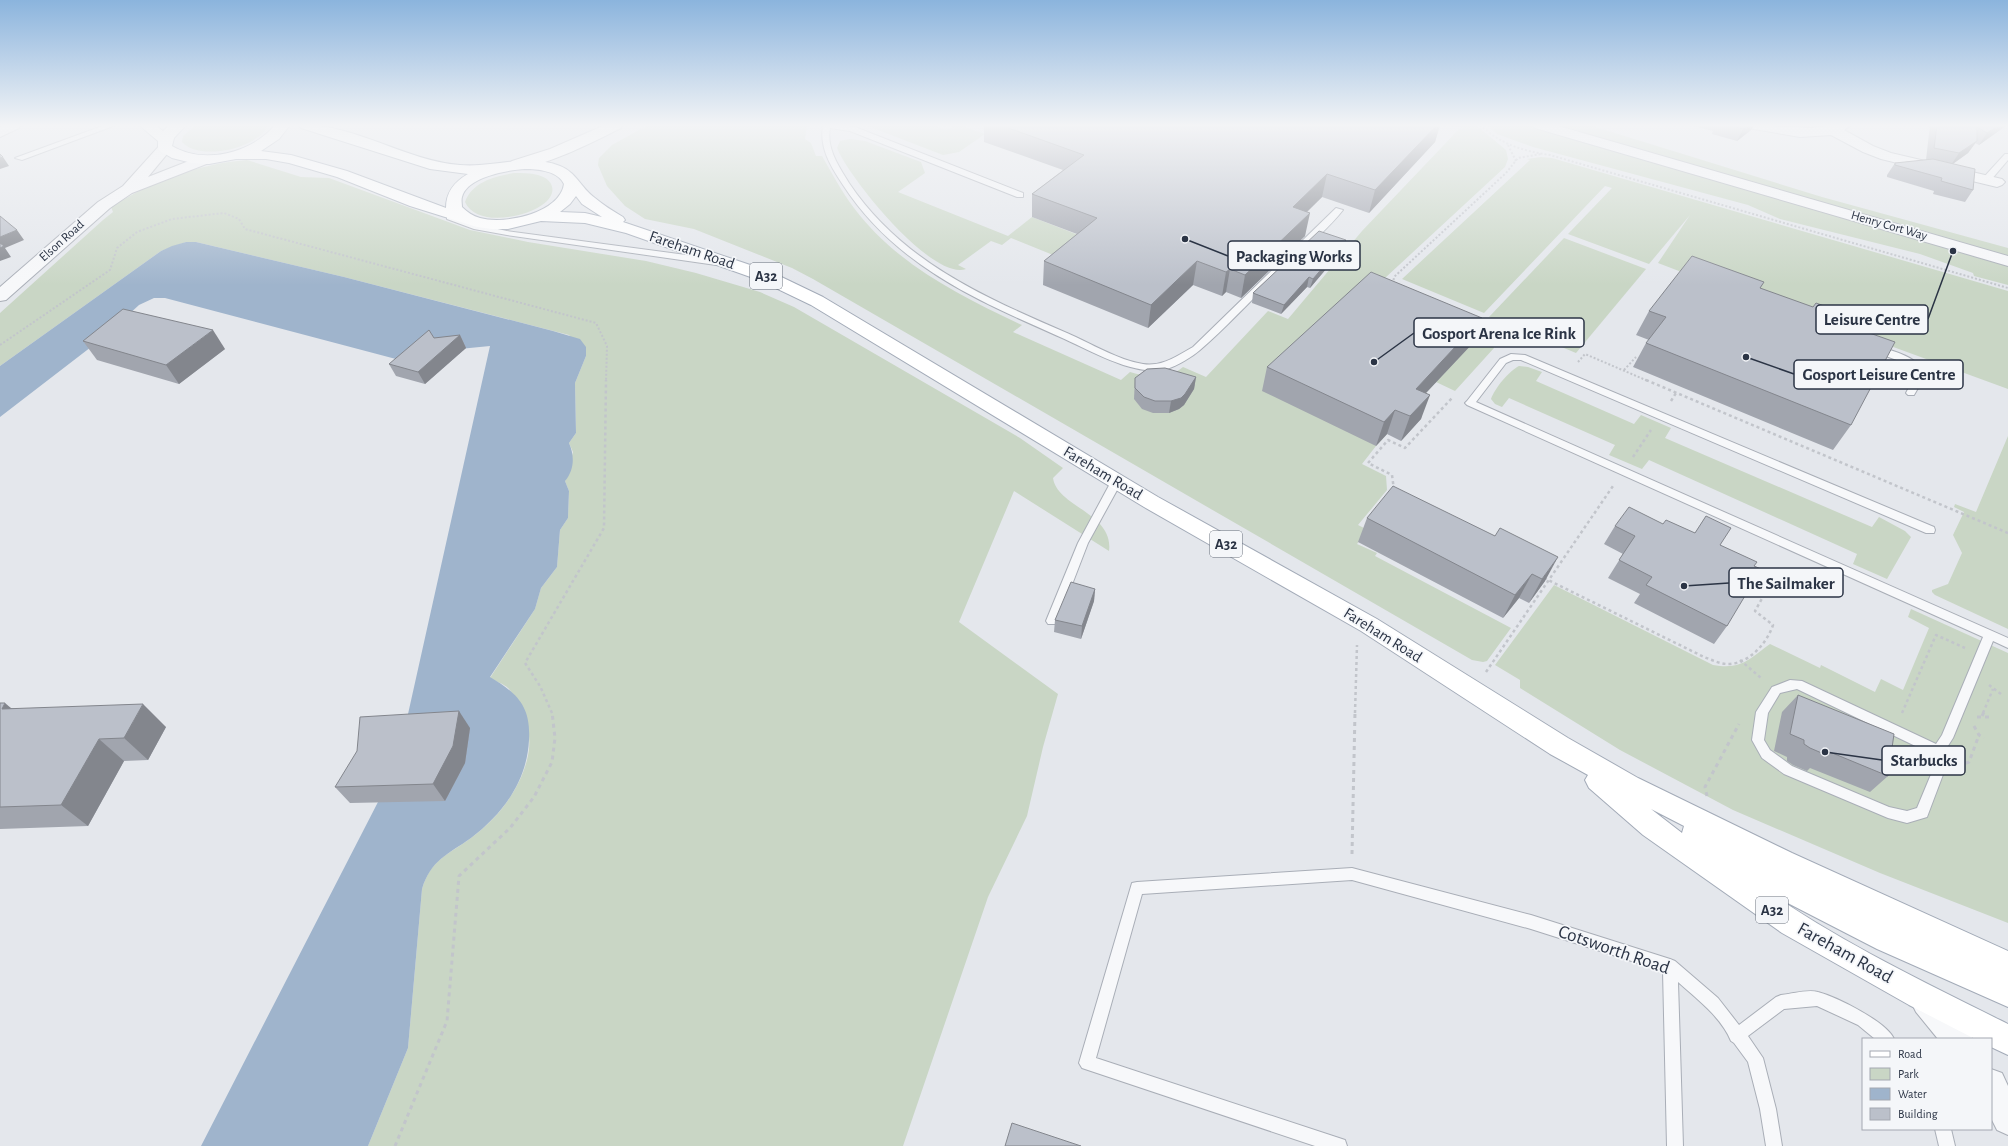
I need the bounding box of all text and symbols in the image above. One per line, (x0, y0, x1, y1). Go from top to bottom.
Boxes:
street label: Henry Cort Way (1849, 209, 1929, 243)
street label: Elson Road (37, 218, 87, 264)
street label: Fareham Road (647, 228, 737, 272)
callout: Packaging Works (1228, 241, 1360, 270)
text: Packaging Works (1236, 248, 1353, 265)
road number: A32 (750, 263, 782, 289)
callout: Leisure Centre (1816, 305, 1928, 334)
text: Leisure Centre (1824, 311, 1920, 328)
callout: Gosport Arena Ice Rink (1414, 318, 1584, 347)
text: Gosport Arena Ice Rink (1422, 325, 1576, 342)
callout: Gosport Leisure Centre (1794, 360, 1963, 389)
text: Gosport Leisure Centre (1803, 366, 1955, 383)
street label: Fareham Road (1061, 443, 1145, 503)
road number: A32 (1210, 531, 1242, 557)
callout: The Sailmaker (1729, 568, 1843, 597)
text: The Sailmaker (1737, 575, 1835, 592)
street label: Fareham Road (1341, 605, 1425, 665)
callout: Starbucks (1882, 746, 1965, 775)
text: Starbucks (1890, 752, 1958, 769)
road number: A32 (1756, 897, 1788, 923)
street label: Fareham Road (1794, 919, 1896, 987)
street label: Cotsworth Road (1556, 922, 1672, 978)
legend (1862, 1038, 1992, 1130)
text: Road (1898, 1048, 1922, 1060)
text: Park (1898, 1068, 1919, 1080)
text: Water (1898, 1088, 1927, 1100)
text: Building (1898, 1108, 1938, 1120)

